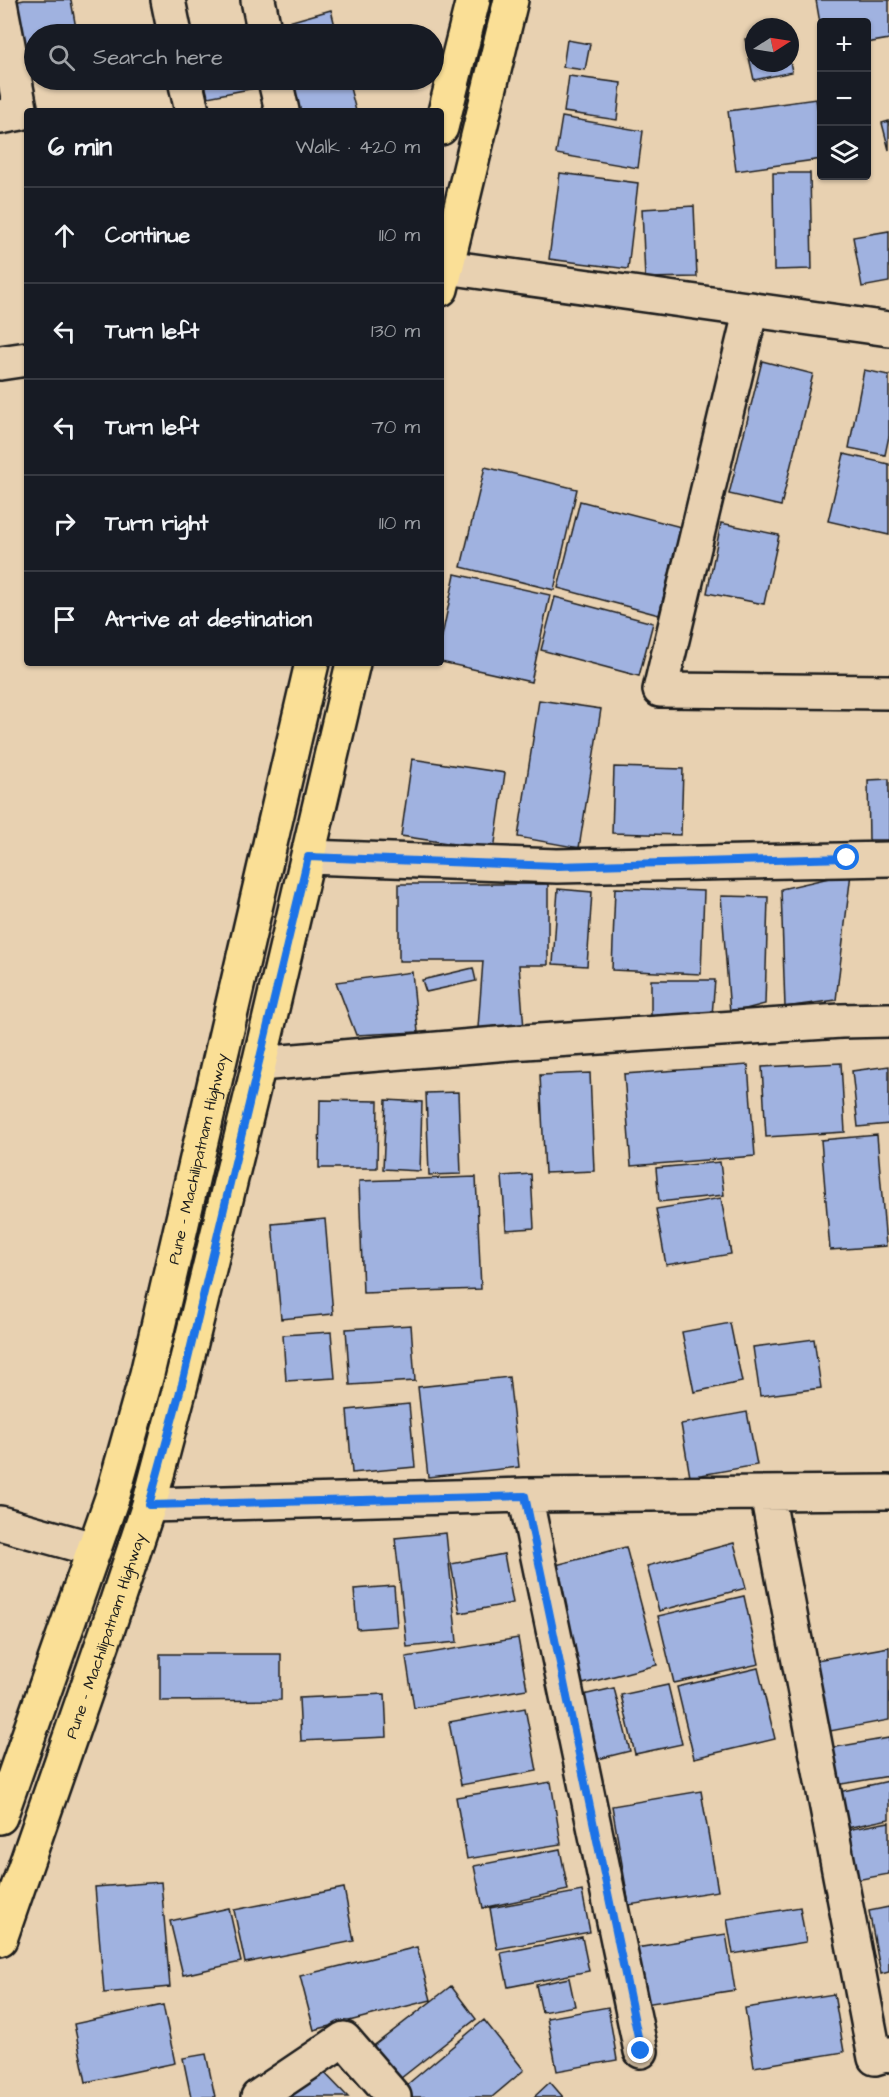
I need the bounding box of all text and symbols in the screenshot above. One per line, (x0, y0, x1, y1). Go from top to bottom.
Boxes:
north arrow (745, 18, 799, 72)
map controls (817, 18, 871, 180)
button: + (817, 18, 871, 72)
search box (24, 24, 444, 90)
icon: search (45, 41, 78, 74)
text: Search here (93, 42, 223, 73)
button: − (817, 72, 871, 126)
button: layers (817, 126, 871, 180)
text: 6 min (48, 129, 112, 165)
text: Walk · 420 m (296, 133, 420, 161)
icon: ahead (48, 219, 81, 252)
text: Continue (105, 220, 190, 251)
text: 110 m (379, 221, 420, 249)
icon: left (48, 315, 81, 348)
text: Turn left (105, 316, 199, 347)
text: 130 m (371, 317, 420, 345)
icon: left (48, 411, 81, 444)
text: Turn left (105, 412, 199, 443)
text: 70 m (372, 413, 420, 441)
icon: right (48, 507, 81, 540)
text: Turn right (105, 508, 208, 539)
text: 110 m (379, 509, 420, 537)
icon: arrive (48, 603, 81, 636)
text: Arrive at destination (105, 604, 312, 635)
route start (833, 844, 859, 870)
street label: Pune - Machilipatnam Highway (163, 1051, 234, 1267)
street label: Pune - Machilipatnam Highway (60, 1530, 152, 1742)
route end (627, 2037, 653, 2063)

